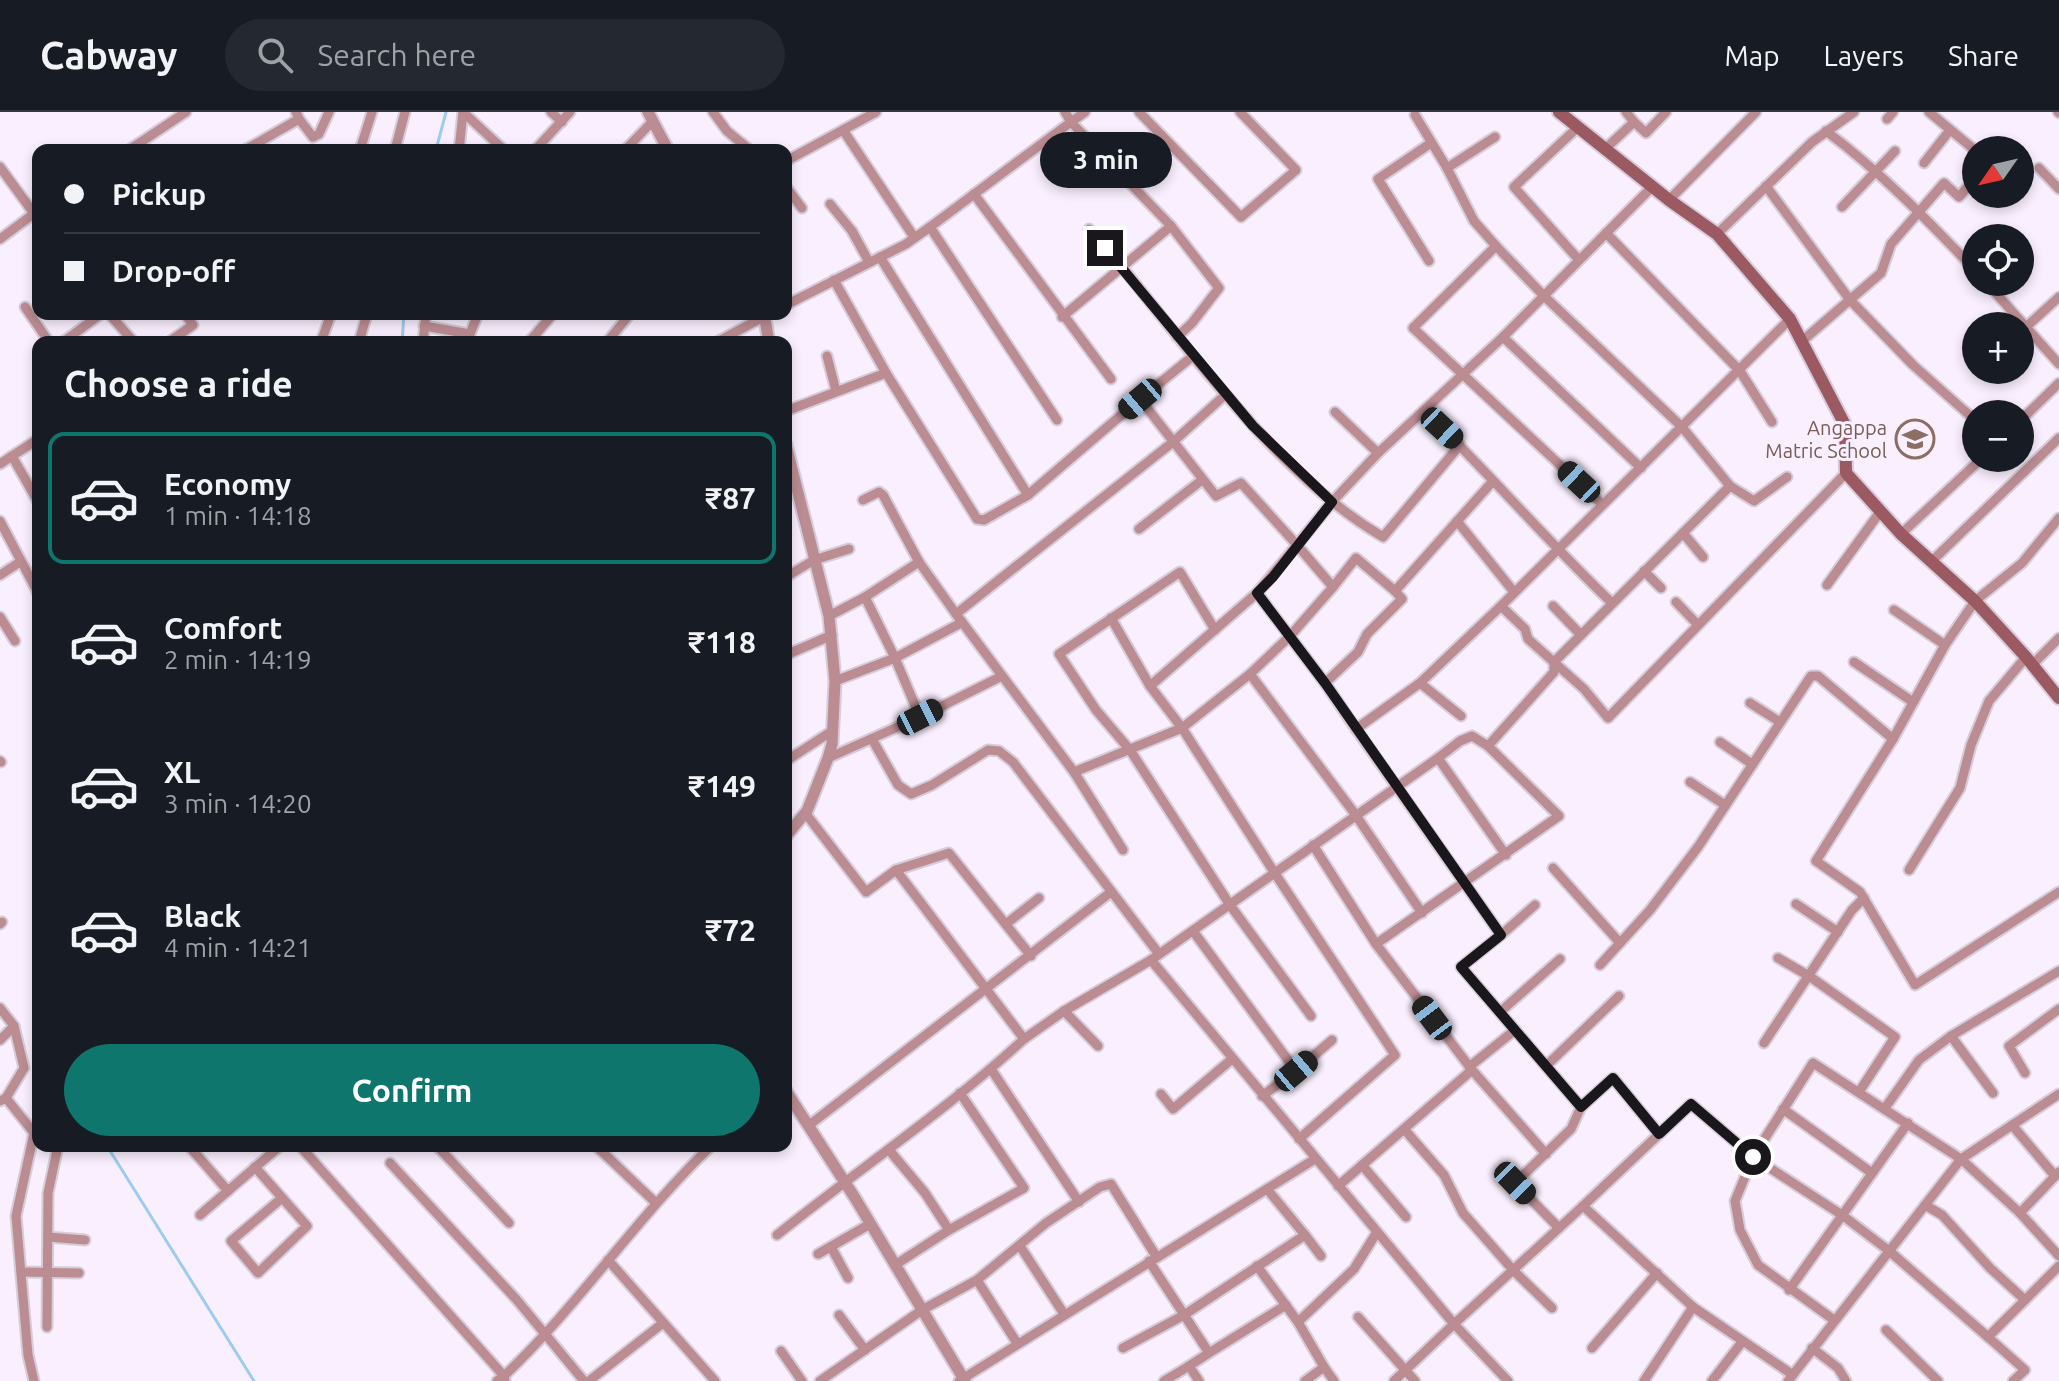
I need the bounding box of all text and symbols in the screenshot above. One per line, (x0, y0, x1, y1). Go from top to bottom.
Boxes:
search box (225, 19, 785, 91)
icon: search (253, 33, 297, 77)
text: Cabway (40, 34, 177, 76)
text: Search here (317, 38, 476, 72)
text: Map (1724, 40, 1780, 71)
text: Layers (1824, 40, 1904, 71)
text: Share (1948, 40, 2019, 71)
callout: 3 min (1039, 132, 1171, 188)
north arrow (1962, 136, 2034, 208)
map controls (1962, 136, 2034, 472)
text: 3 min (1073, 145, 1139, 174)
text: Pickup (112, 177, 206, 211)
button: locate (1962, 224, 2034, 296)
route end (1087, 230, 1123, 266)
text: Drop-off (112, 254, 235, 288)
button: + (1962, 312, 2034, 384)
text: Choose a ride (64, 363, 293, 404)
car (1114, 374, 1166, 424)
button: − (1962, 400, 2034, 472)
car (1416, 403, 1468, 453)
place label: Angappa Matric School (1765, 416, 1887, 462)
school or university icon: Angappa Matric School (1894, 418, 1936, 460)
car (1553, 457, 1605, 507)
icon: car (68, 462, 140, 534)
text: Economy (164, 467, 291, 501)
text: ₹87 (705, 481, 756, 515)
text: 1 min · 14:18 (164, 501, 312, 530)
icon: car (68, 606, 140, 678)
text: Comfort (164, 611, 282, 645)
text: ₹118 (688, 625, 756, 659)
text: 2 min · 14:19 (164, 645, 312, 674)
car (893, 695, 947, 739)
icon: car (68, 750, 140, 822)
text: XL (164, 755, 200, 789)
text: ₹149 (688, 769, 756, 803)
text: 3 min · 14:20 (164, 789, 312, 818)
icon: car (68, 894, 140, 966)
text: Black (164, 899, 241, 933)
text: ₹72 (705, 913, 756, 947)
text: 4 min · 14:21 (164, 933, 312, 962)
car (1408, 992, 1456, 1044)
button: Confirm (64, 1044, 760, 1136)
car (1270, 1046, 1322, 1096)
route start (1735, 1139, 1771, 1175)
car (1490, 1157, 1540, 1209)

